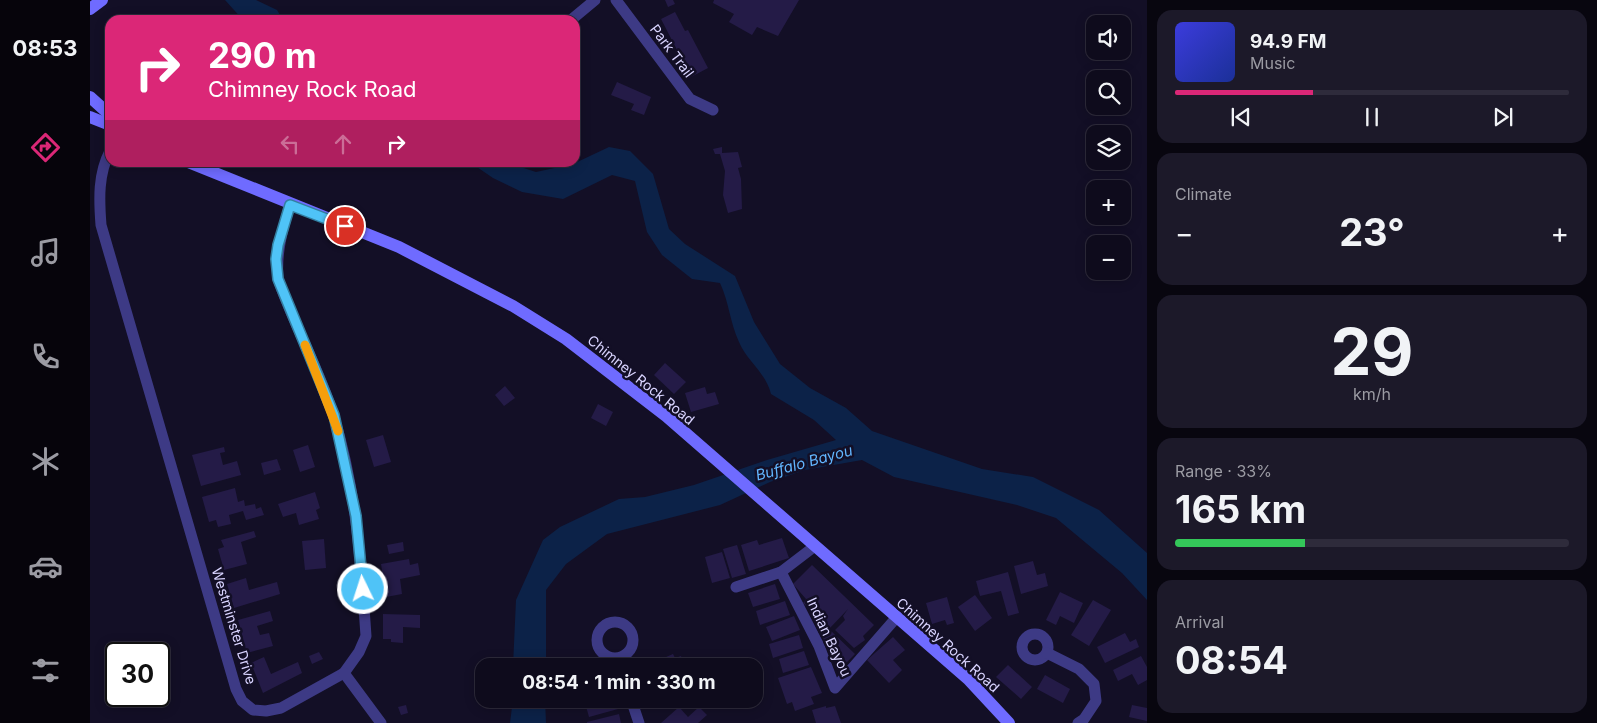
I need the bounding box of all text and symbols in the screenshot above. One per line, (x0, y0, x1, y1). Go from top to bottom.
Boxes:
map controls (1086, 15, 1131, 280)
button: sound (1086, 15, 1131, 60)
street label: Park Trail (647, 21, 698, 81)
text: 94.9 FM (1250, 30, 1326, 53)
text: 290 m (208, 34, 317, 76)
text: 08:53 (13, 35, 77, 61)
icon: right (125, 35, 190, 100)
text: Music (1250, 53, 1295, 73)
button: search (1086, 70, 1131, 115)
text: Chimney Rock Road (208, 76, 417, 102)
icon: previous (1227, 103, 1255, 131)
icon: pause (1358, 103, 1386, 131)
icon: next (1489, 103, 1517, 131)
button: layers (1086, 125, 1131, 170)
icon: directions (28, 130, 63, 165)
icon: left (276, 130, 304, 158)
icon: ahead (329, 130, 357, 158)
icon: right (382, 130, 410, 158)
button: + (1086, 180, 1131, 225)
text: Climate (1175, 184, 1232, 204)
pin (324, 205, 366, 247)
text: 23° (1339, 209, 1405, 255)
icon: arrive (331, 212, 359, 240)
text: − (1175, 216, 1194, 250)
text: + (1550, 216, 1569, 250)
icon: music (28, 235, 63, 270)
button: − (1086, 235, 1131, 280)
text: 29 (1330, 312, 1414, 391)
street label: Chimney Rock Road (584, 331, 698, 428)
icon: phone (28, 339, 63, 374)
text: km/h (1353, 384, 1391, 404)
water label: Buffalo Bayou (753, 440, 855, 485)
icon: climate (28, 444, 63, 479)
text: Range · 33% (1175, 461, 1272, 481)
text: 165 km (1175, 486, 1306, 532)
icon: car (28, 549, 63, 584)
position arrow (336, 562, 388, 614)
street label: Westminster Drive (209, 565, 260, 686)
street label: Chimney Rock Road (893, 594, 1003, 695)
street label: Indian Bayou (804, 595, 855, 679)
text: Arrival (1175, 612, 1224, 632)
text: 08:54 (1175, 637, 1288, 683)
speed limit sign: 30 (105, 642, 170, 707)
icon: filters (28, 653, 63, 688)
text: 08:54 · 1 min · 330 m (522, 671, 716, 694)

